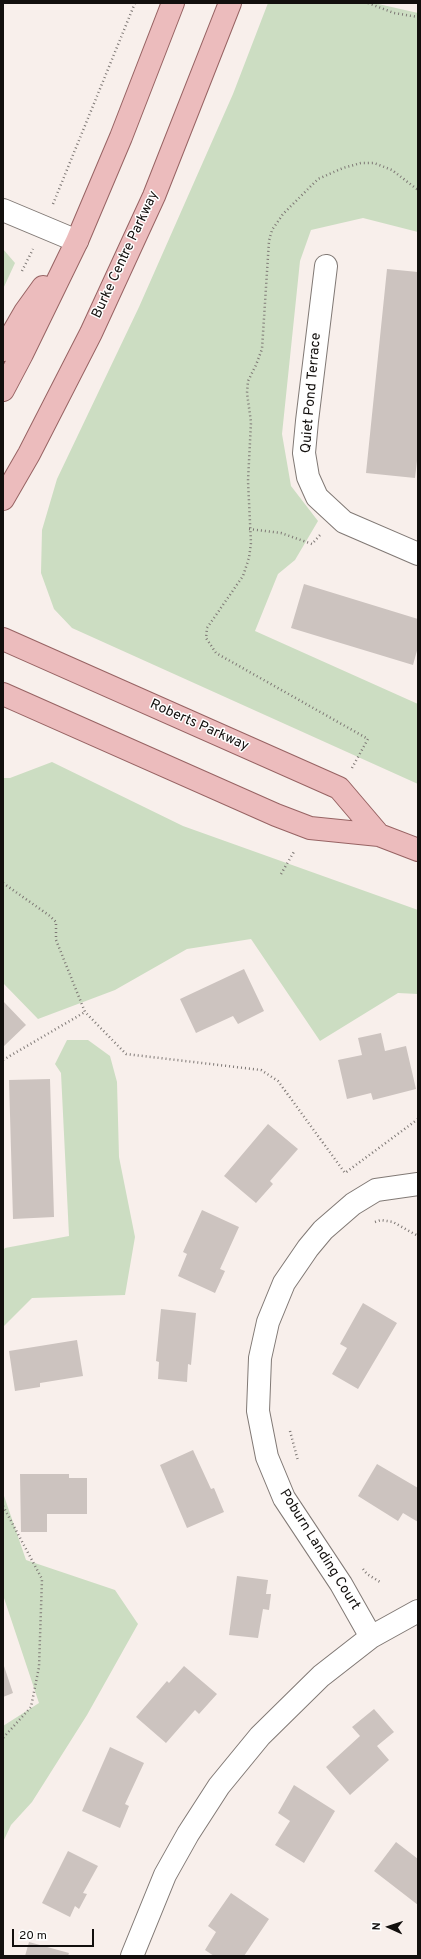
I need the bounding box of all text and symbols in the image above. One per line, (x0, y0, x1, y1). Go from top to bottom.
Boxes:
street label: Burke Centre Parkway (89, 189, 163, 321)
street label: Quiet Pond Terrace (298, 332, 326, 454)
street label: Roberts Parkway (147, 697, 251, 755)
street label: Poburn Landing Court (275, 1487, 363, 1613)
north arrow (369, 1907, 409, 1947)
scale bar (14, 1921, 96, 1947)
text: N (370, 1922, 384, 1931)
text: 20 m (19, 1928, 47, 1944)

